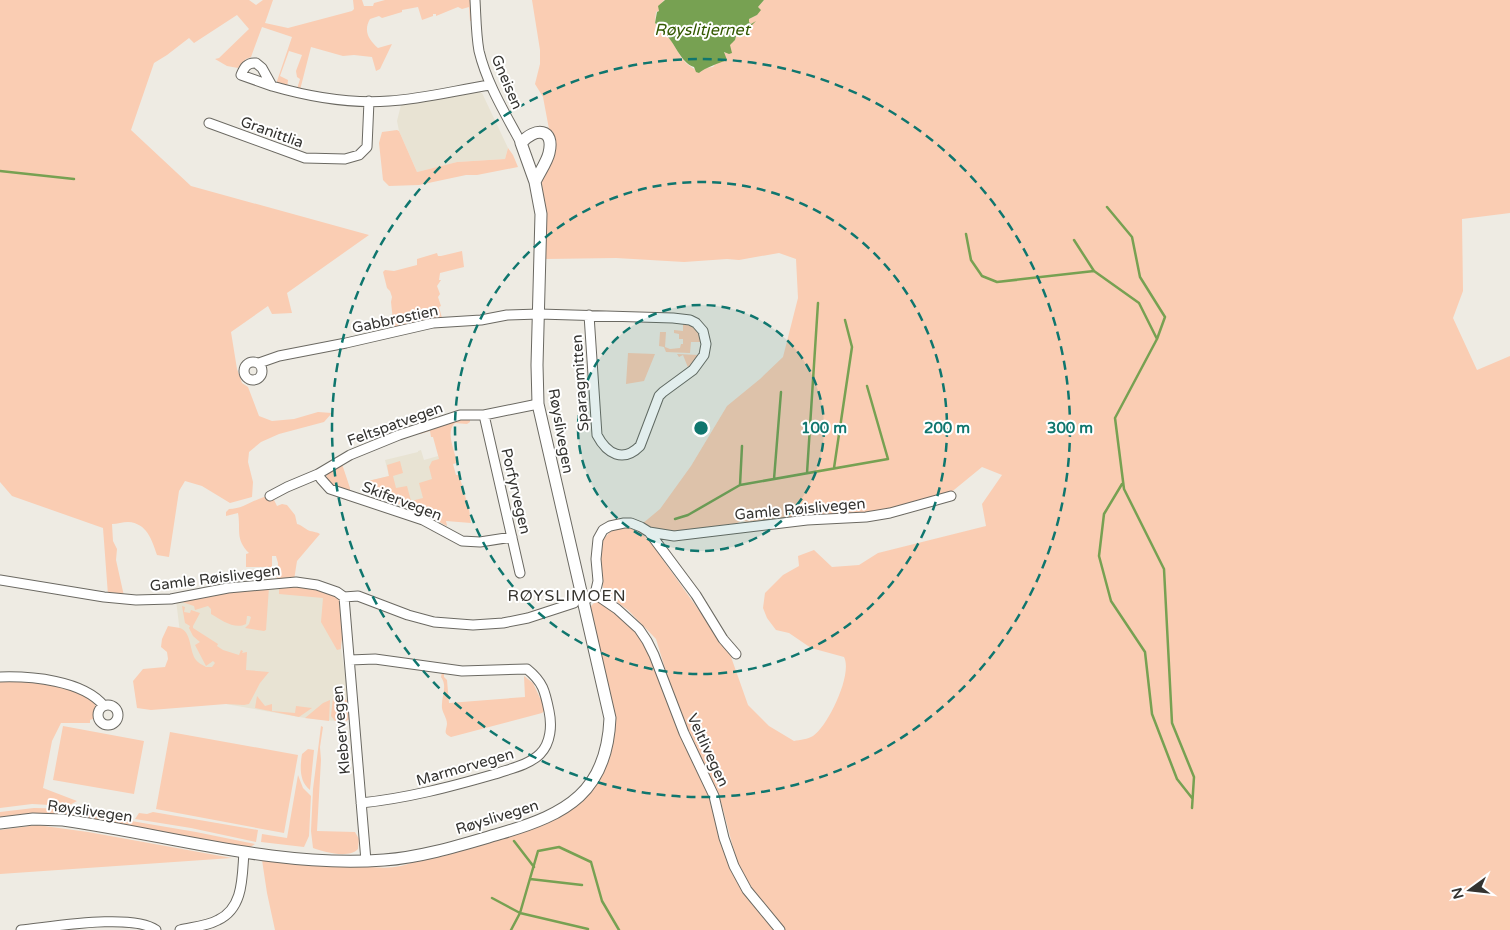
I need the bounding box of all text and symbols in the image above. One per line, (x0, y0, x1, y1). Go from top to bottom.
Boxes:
water label: Røyslitjernet (654, 20, 752, 40)
street label: Gneisen (487, 52, 527, 112)
street label: Granittlia (238, 112, 306, 152)
street label: Gabbrostien (350, 301, 440, 337)
street label: Sparagmitten (568, 334, 592, 432)
street label: Røyslivegen (545, 387, 577, 475)
street label: Feltspatvegen (345, 398, 445, 450)
centre of rings (692, 419, 710, 437)
text: 100 m (801, 419, 847, 437)
text: 200 m (924, 419, 970, 437)
text: 300 m (1047, 419, 1093, 437)
street label: Porfyrvegen (497, 446, 535, 536)
street label: Skifervegen (360, 478, 444, 524)
street label: Gamle Røislivegen (734, 494, 866, 524)
street label: Gamle Røislivegen (149, 561, 281, 595)
district label: RØYSLIMOEN (507, 586, 627, 606)
street label: Klebervegen (328, 685, 354, 775)
street label: Veltlivegen (683, 711, 733, 789)
street label: Marmorvegen (414, 744, 516, 790)
street label: Røyslivegen (46, 796, 134, 826)
street label: Røyslivegen (453, 796, 541, 838)
north arrow (1445, 865, 1495, 915)
text: N (1448, 886, 1468, 901)

